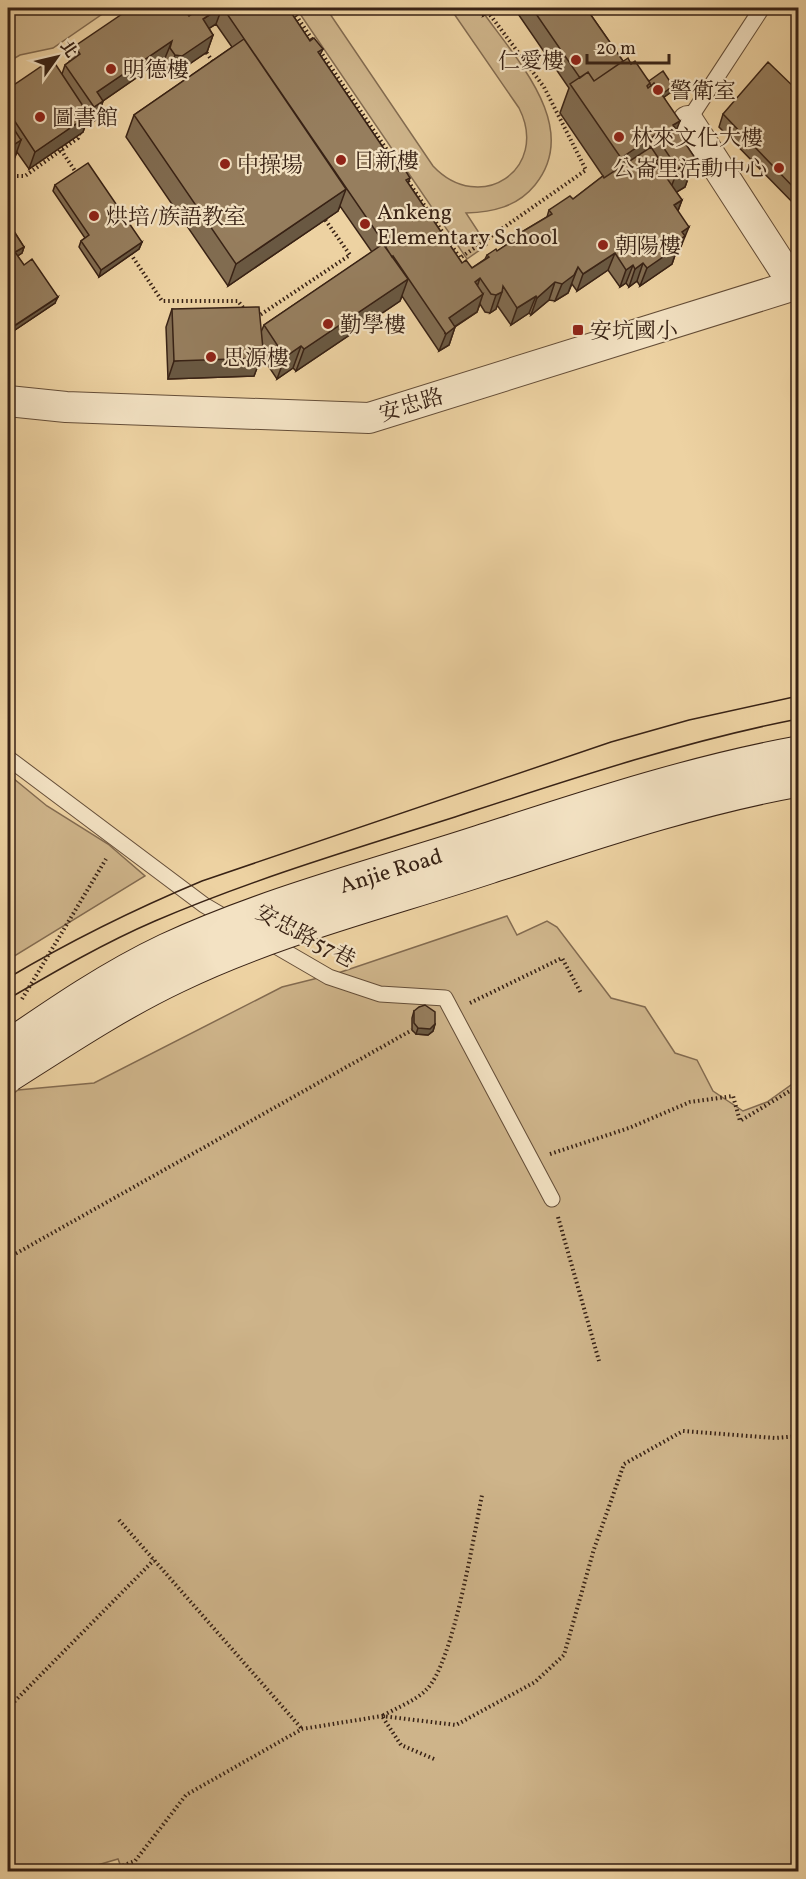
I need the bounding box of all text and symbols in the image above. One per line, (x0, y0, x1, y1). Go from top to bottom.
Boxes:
north arrow (27, 27, 87, 87)
scale bar (587, 27, 670, 65)
text: 北 (54, 37, 81, 63)
text: 20 m (596, 37, 636, 62)
place label: 仁愛樓 (498, 47, 564, 78)
marker: 仁愛樓 (569, 53, 583, 67)
place label: 明德樓 (123, 56, 189, 87)
marker: 明德樓 (104, 62, 118, 76)
place label: 警衛室 (670, 77, 736, 108)
marker: 警衛室 (651, 83, 665, 97)
place label: 圖書館 (52, 104, 118, 135)
marker: 圖書館 (33, 110, 47, 124)
place label: 林來文化大樓 (631, 124, 763, 155)
marker: 林來文化大樓 (612, 130, 626, 144)
place label: 日新樓 (353, 147, 419, 178)
place label: 中操場 (237, 151, 303, 182)
marker: 日新樓 (334, 153, 348, 167)
place label: 公崙里活動中心 (613, 155, 767, 186)
marker: 中操場 (218, 157, 232, 171)
marker: 公崙里活動中心 (772, 161, 786, 175)
place label: Ankeng Elementary School (377, 198, 558, 254)
place label: 烘培/族語教室 (106, 203, 246, 234)
marker: 烘培/族語教室 (87, 209, 101, 223)
marker: Ankeng Elementary School (358, 217, 372, 231)
place label: 朝陽樓 (615, 232, 681, 263)
marker: 朝陽樓 (596, 238, 610, 252)
place label: 勤學樓 (340, 311, 406, 342)
marker: 勤學樓 (321, 317, 335, 331)
place label: 安坑國小 (590, 317, 678, 348)
marker: 安坑國小 (571, 323, 585, 337)
place label: 思源樓 (223, 344, 289, 375)
marker: 思源樓 (204, 350, 218, 364)
street label: 安忠路 (376, 382, 448, 431)
street label: Anjie Road (336, 842, 447, 903)
street label: 安忠路57巷 (249, 898, 360, 977)

